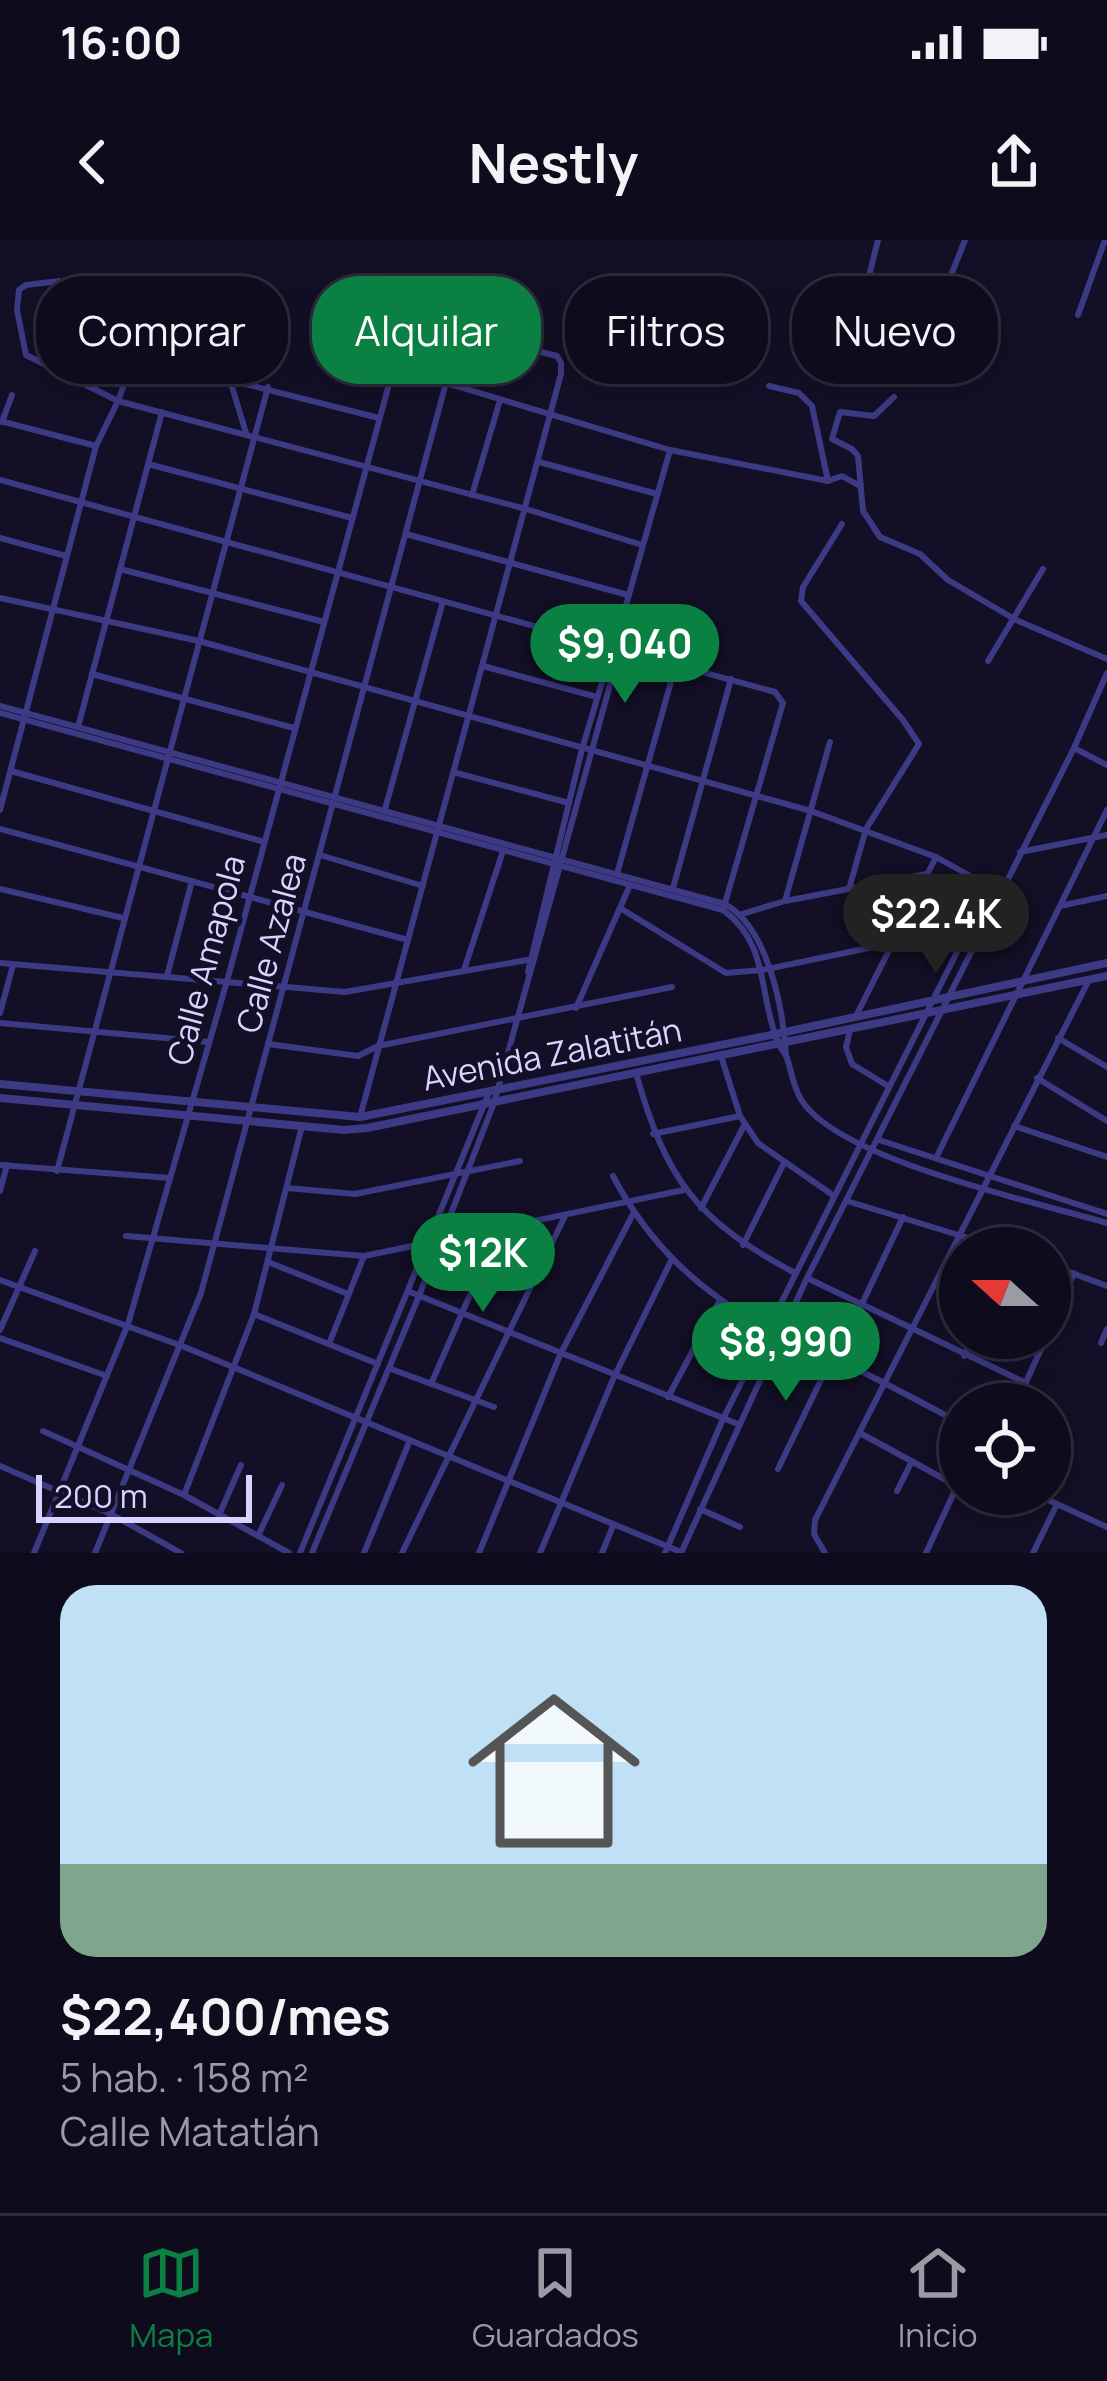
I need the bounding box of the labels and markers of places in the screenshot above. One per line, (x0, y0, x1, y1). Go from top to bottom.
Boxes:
pin: $9,040 (527, 604, 723, 706)
pin: $22.4K (838, 874, 1034, 976)
pin: $12K (412, 1213, 554, 1315)
pin: $8,990 (688, 1302, 884, 1404)

